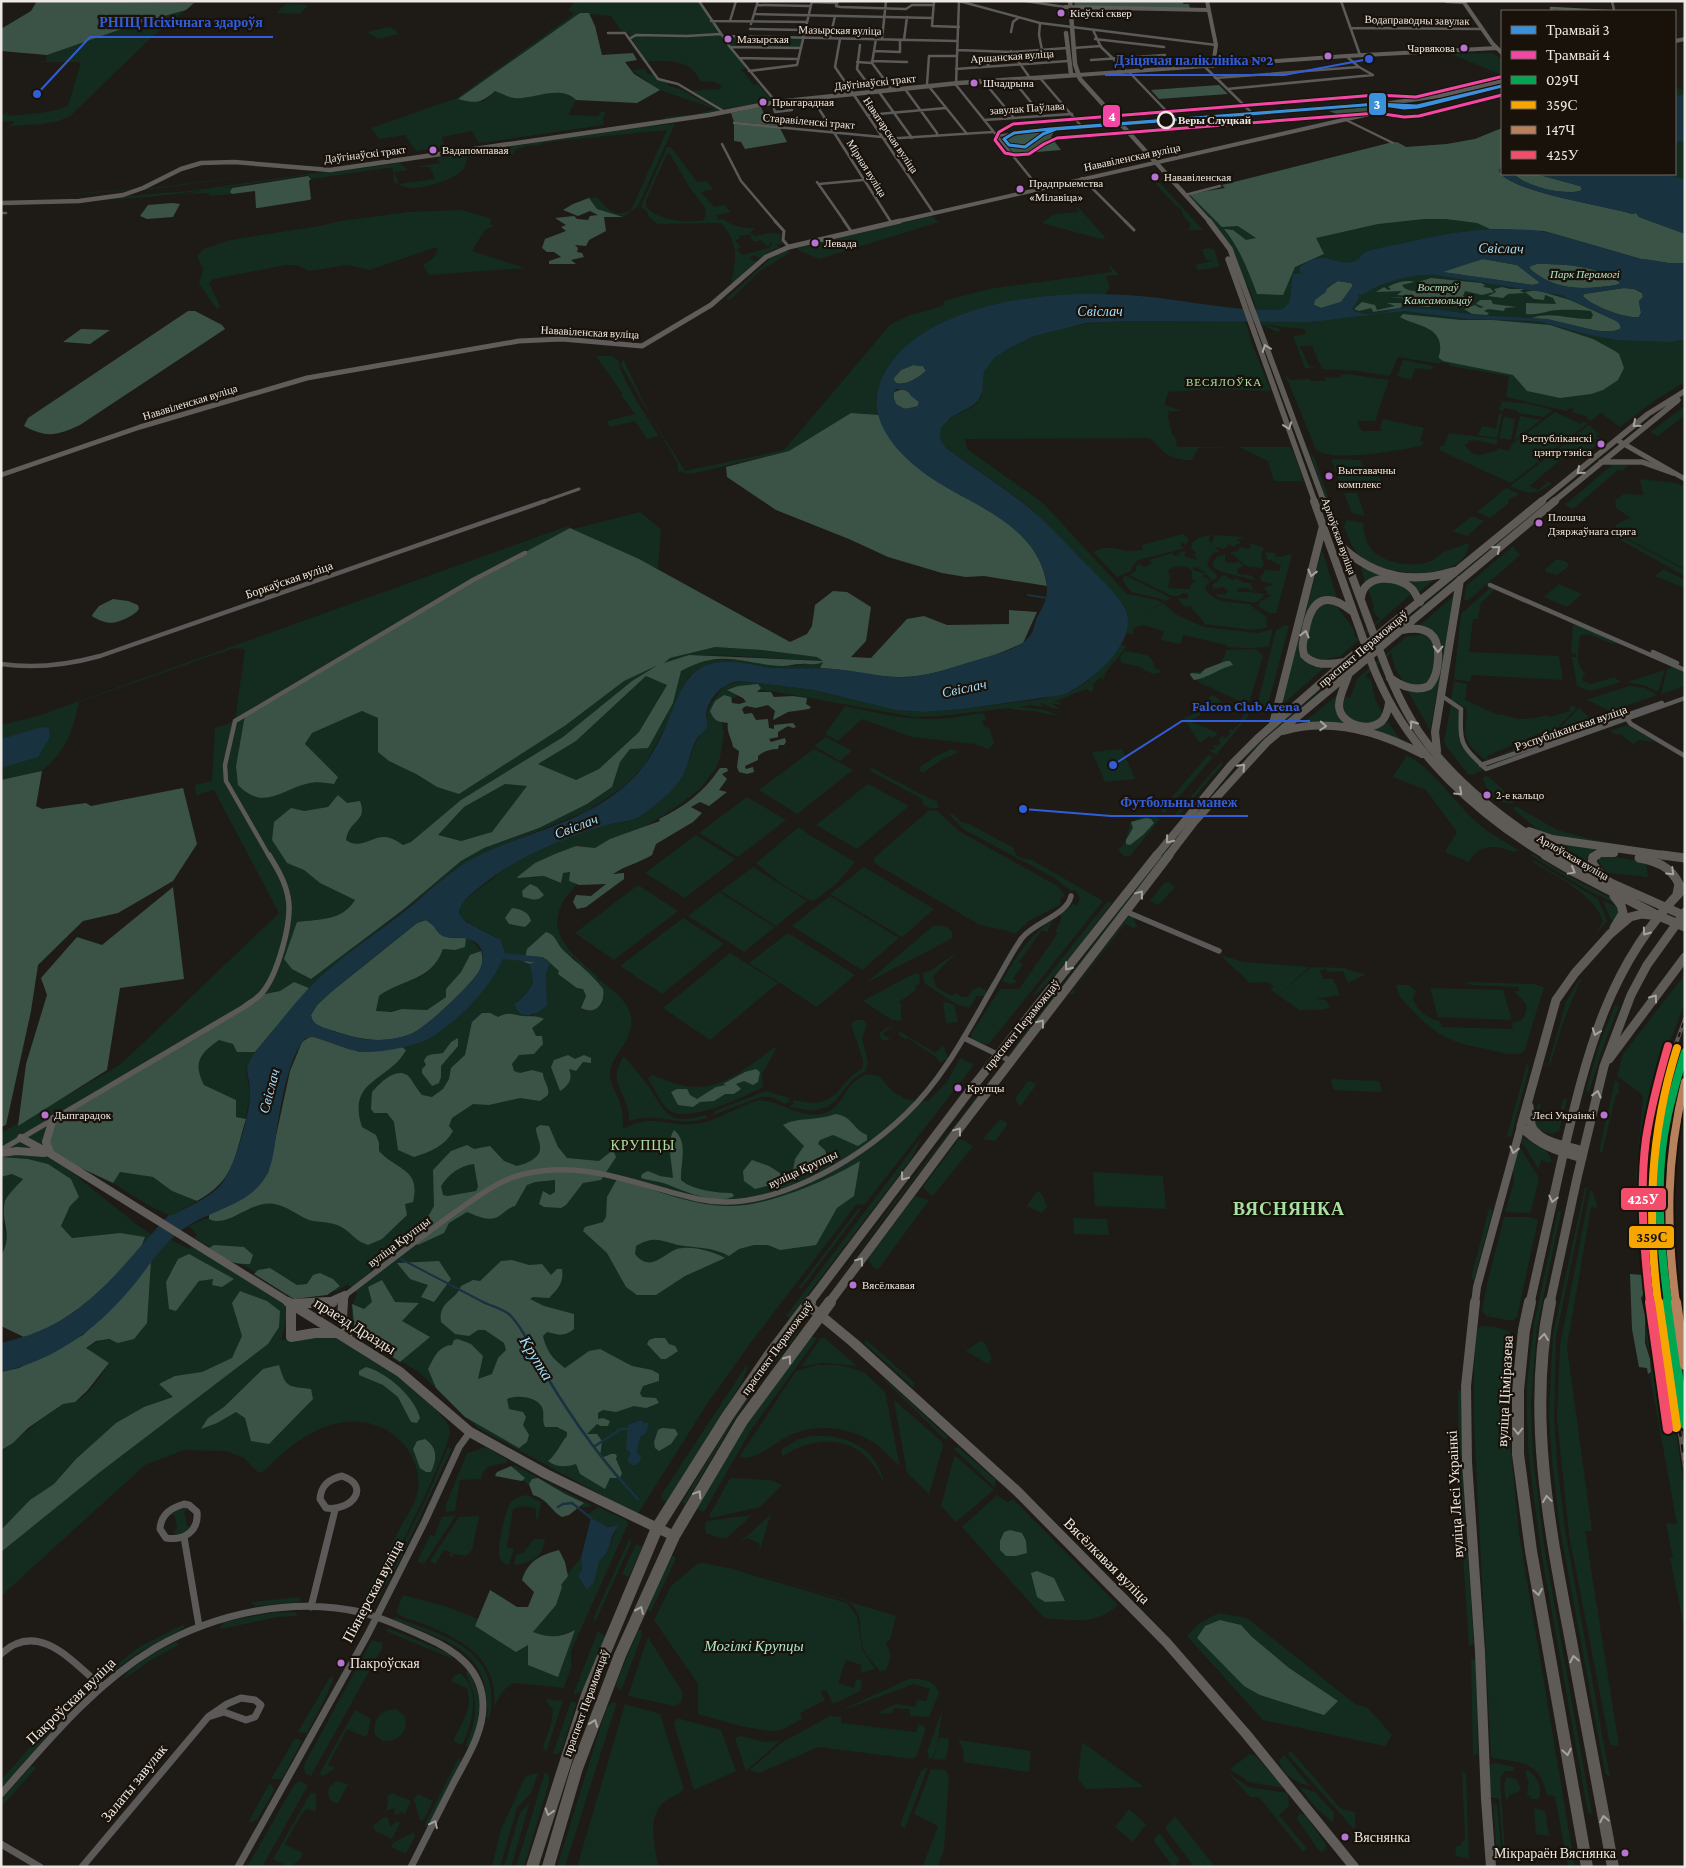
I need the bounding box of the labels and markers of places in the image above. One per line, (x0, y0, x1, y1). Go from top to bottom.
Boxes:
place label: Кіеўскі сквер (1070, 7, 1132, 19)
callout: РНПЦ Псіхічнага здароўя (90, 8, 273, 37)
marker: Кіеўскі сквер (1056, 8, 1066, 18)
place label: Мазырская (737, 33, 789, 45)
marker: Мазырская (723, 34, 733, 44)
place label: Чарвякова (1407, 42, 1455, 54)
marker: Чарвякова (1459, 43, 1469, 53)
callout: Дзіцячая паліклініка №2 (1105, 46, 1284, 75)
unlabelled marker (1323, 51, 1333, 61)
place label: Шчадрына (983, 77, 1034, 89)
marker: Шчадрына (969, 78, 979, 88)
place label: Прыгарадная (772, 96, 834, 108)
marker: Прыгарадная (758, 97, 768, 107)
marker: Веры Слуцкай (1157, 111, 1175, 129)
place label: Веры Слуцкай (1178, 114, 1252, 126)
place label: Вадапомпавая (442, 144, 508, 156)
marker: Вадапомпавая (428, 145, 438, 155)
place label: Нававіленская (1164, 171, 1231, 183)
marker: Нававіленская (1150, 172, 1160, 182)
place label: Прадпрыемства «Мілавіца» (1029, 177, 1103, 203)
marker: Прадпрыемства «Мілавіца» (1015, 184, 1025, 194)
place label: Левада (824, 237, 857, 249)
marker: Левада (810, 238, 820, 248)
place label: Рэспубліканскі цэнтр тэніса (1522, 432, 1592, 458)
marker: Рэспубліканскі цэнтр тэніса (1596, 439, 1606, 449)
place label: Выставачны комплекс (1338, 464, 1396, 490)
marker: Выставачны комплекс (1324, 471, 1334, 481)
place label: Плошча Дзяржаўнага сцяга (1548, 511, 1636, 537)
marker: Плошча Дзяржаўнага сцяга (1534, 518, 1544, 528)
callout: Falcon Club Arena (1182, 692, 1310, 721)
callout: Футбольны манеж (1111, 787, 1248, 816)
place label: 2-е кальцо (1496, 789, 1545, 801)
marker: 2-е кальцо (1482, 790, 1492, 800)
place label: Крупцы (967, 1082, 1005, 1094)
marker: Крупцы (953, 1083, 963, 1093)
place label: Дыпгарадок (54, 1109, 112, 1121)
place label: Лесі Украінкі (1533, 1109, 1595, 1121)
marker: Дыпгарадок (40, 1110, 50, 1120)
marker: Лесі Украінкі (1599, 1110, 1609, 1120)
place label: Вясёлкавая (862, 1279, 915, 1291)
marker: Вясёлкавая (848, 1280, 858, 1290)
place label: Пакроўская (350, 1655, 420, 1671)
marker: Пакроўская (336, 1658, 346, 1668)
place label: Вяснянка (1354, 1829, 1411, 1845)
marker: Вяснянка (1340, 1832, 1350, 1842)
place label: Мікрараён Вяснянка (1494, 1845, 1617, 1861)
marker: Мікрараён Вяснянка (1620, 1848, 1630, 1858)

